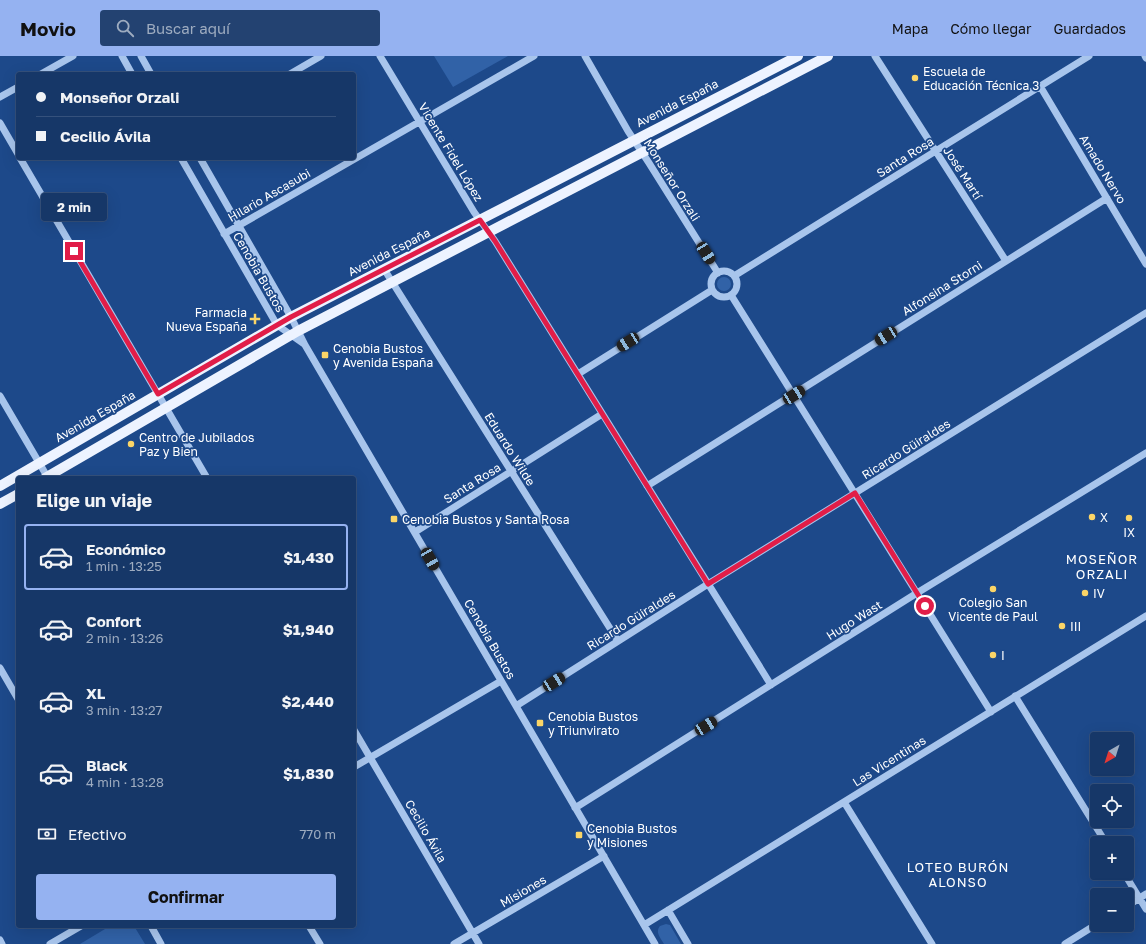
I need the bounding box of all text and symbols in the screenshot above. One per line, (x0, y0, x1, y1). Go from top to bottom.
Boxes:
search box (100, 10, 380, 46)
text: Movio (20, 17, 76, 40)
icon: search (114, 17, 136, 39)
text: Buscar aquí (146, 19, 230, 37)
text: Mapa (892, 20, 928, 37)
text: Cómo llegar (950, 20, 1031, 37)
text: Guardados (1053, 20, 1126, 37)
place label: Escuela de Educación Técnica 3 (923, 64, 1039, 93)
marker: Escuela de Educación Técnica 3 (910, 73, 920, 83)
street label: Avenida España (633, 76, 721, 130)
text: Monseñor Orzali (60, 88, 179, 106)
street label: Vicente Fidel López (416, 100, 486, 204)
text: Cecilio Ávila (60, 127, 151, 145)
street label: Amado Nervo (1077, 132, 1129, 206)
street label: Santa Rosa (874, 134, 936, 180)
street label: Monseñor Orzali (641, 136, 703, 224)
street label: José Martí (940, 144, 986, 203)
street label: Hilario Ascasubi (225, 165, 313, 225)
callout: 2 min (41, 193, 107, 221)
text: 2 min (57, 199, 91, 215)
street label: Avenida España (345, 225, 433, 279)
street label: Cenobia Bustos (230, 229, 288, 315)
car (695, 240, 717, 266)
route end (65, 242, 83, 260)
street label: Alfonsina Storni (899, 257, 985, 319)
place label: Farmacia Nueva España (166, 305, 247, 334)
marker: Farmacia Nueva España (250, 314, 260, 324)
car (873, 325, 899, 347)
car (615, 331, 641, 353)
place label: Cenobia Bustos y Avenida España (333, 341, 433, 370)
marker: Cenobia Bustos y Avenida España (320, 350, 330, 360)
car (781, 384, 807, 406)
street label: Avenida España (52, 387, 138, 445)
street label: Eduardo Wilde (481, 410, 539, 488)
street label: Ricardo Güiraldes (859, 416, 953, 482)
place label: Centro de Jubilados Paz y Bien (139, 430, 254, 459)
marker: Centro de Jubilados Paz y Bien (126, 439, 136, 449)
street label: Santa Rosa (441, 460, 503, 506)
text: Elige un viaje (36, 489, 152, 511)
place label: X (1100, 510, 1108, 525)
place label: Cenobia Bustos y Santa Rosa (402, 512, 570, 527)
marker: X (1087, 512, 1097, 522)
marker: IX (1124, 513, 1134, 523)
marker: Cenobia Bustos y Santa Rosa (389, 514, 399, 524)
place label: IX (1123, 525, 1135, 540)
icon: car (38, 539, 74, 575)
text: Económico (86, 540, 166, 558)
car (419, 546, 441, 572)
text: $1,430 (283, 548, 334, 566)
district label: MOSEÑOR ORZALI (1066, 551, 1138, 582)
text: 1 min · 13:25 (86, 558, 162, 574)
marker: Colegio San Vicente de Paul (988, 584, 998, 594)
place label: IV (1093, 586, 1105, 601)
street label: Ricardo Güiraldes (584, 587, 678, 653)
marker: IV (1080, 588, 1090, 598)
place label: Colegio San Vicente de Paul (948, 595, 1038, 624)
street label: Cenobia Bustos (461, 596, 519, 682)
street label: Hugo Wast (823, 597, 885, 643)
route start (916, 597, 934, 615)
icon: car (38, 611, 74, 647)
text: Confort (86, 612, 141, 630)
place label: III (1070, 619, 1081, 634)
text: $1,940 (283, 620, 334, 638)
marker: III (1057, 621, 1067, 631)
text: 2 min · 13:26 (86, 630, 163, 646)
place label: I (1001, 648, 1005, 663)
marker: I (988, 650, 998, 660)
car (541, 671, 567, 693)
icon: car (38, 683, 74, 719)
text: XL (86, 684, 105, 702)
text: $2,440 (281, 692, 334, 710)
text: 3 min · 13:27 (86, 702, 162, 718)
place label: Cenobia Bustos y Triunvirato (548, 709, 638, 738)
car (693, 715, 719, 737)
marker: Cenobia Bustos y Triunvirato (535, 718, 545, 728)
street label: Las Vicentinas (850, 732, 928, 790)
north arrow (1090, 732, 1134, 776)
map controls (1090, 732, 1134, 932)
icon: car (38, 755, 74, 791)
text: Black (86, 756, 128, 774)
text: $1,830 (283, 764, 334, 782)
text: 4 min · 13:28 (86, 774, 164, 790)
button: locate (1090, 784, 1134, 828)
street label: Cecilio Ávila (402, 797, 450, 865)
place label: Cenobia Bustos y Misiones (587, 821, 677, 850)
icon: cash (36, 823, 58, 845)
text: Efectivo (68, 825, 126, 843)
text: 770 m (299, 826, 336, 842)
marker: Cenobia Bustos y Misiones (574, 830, 584, 840)
button: + (1090, 836, 1134, 880)
district label: LOTEO BURÓN ALONSO (907, 859, 1009, 890)
street label: Misiones (497, 872, 549, 910)
button: Confirmar (36, 874, 336, 920)
button: − (1090, 888, 1134, 932)

